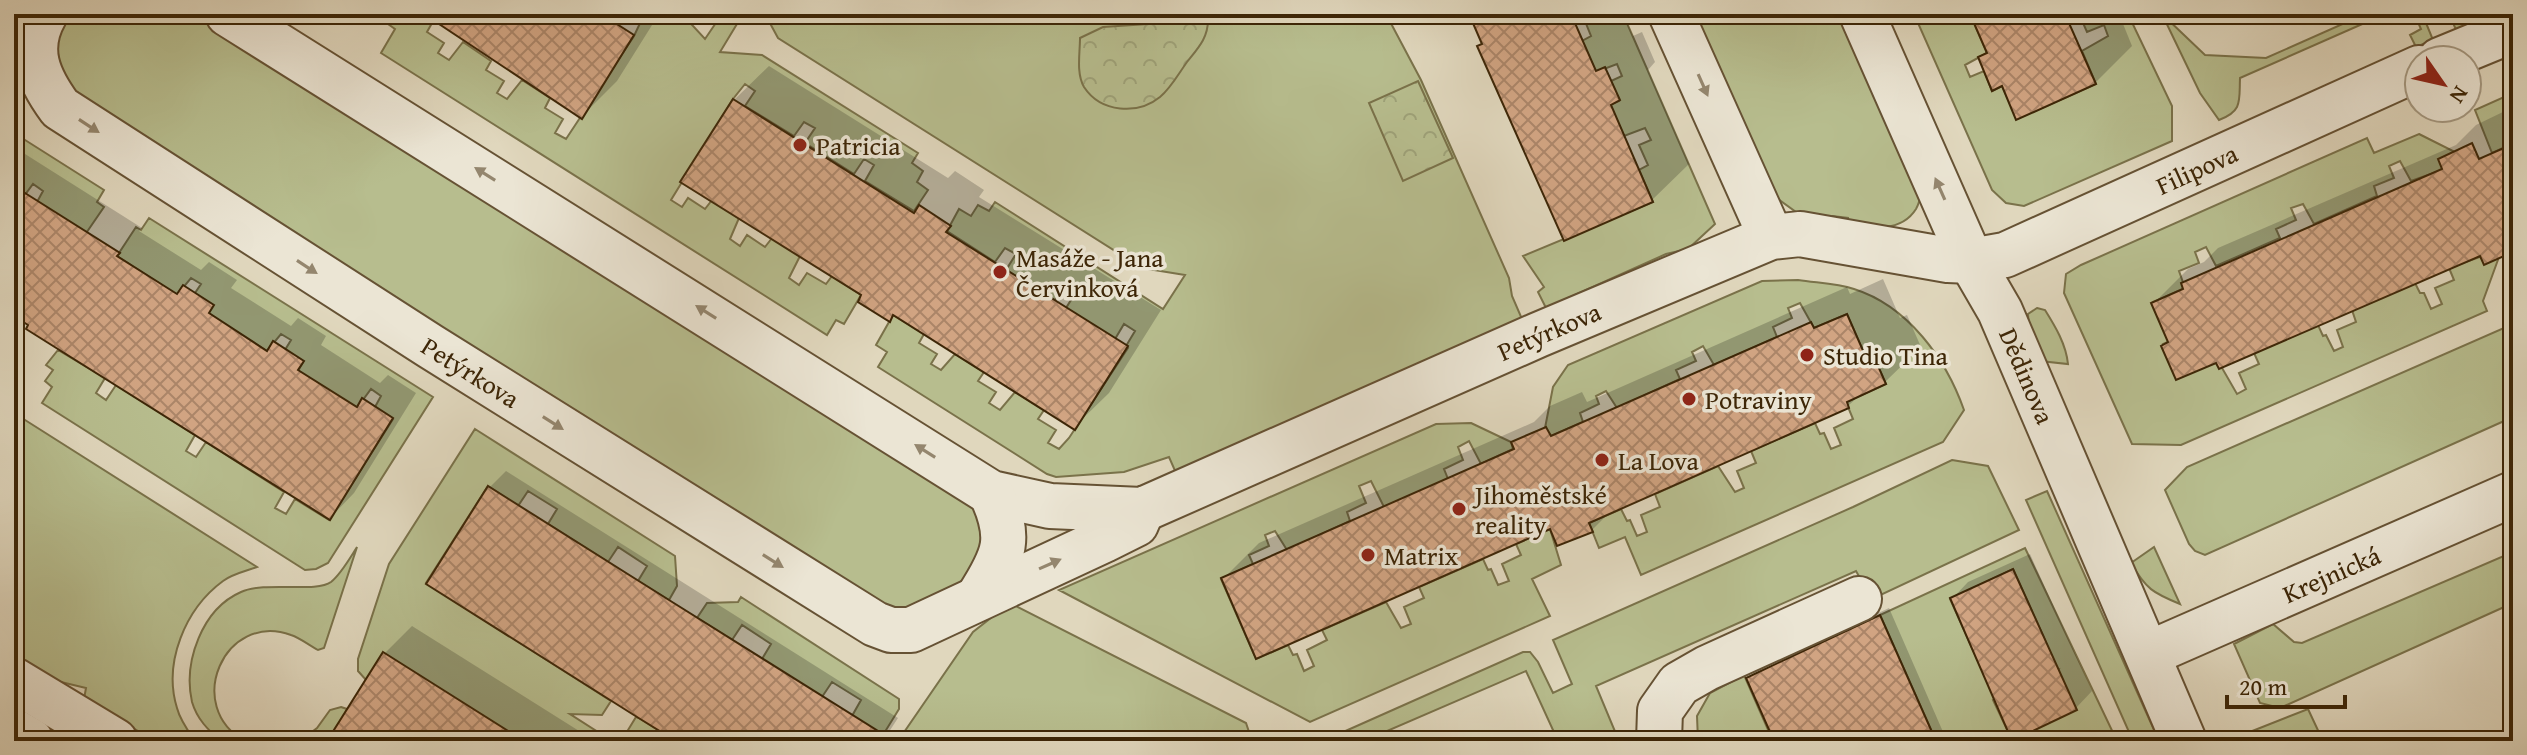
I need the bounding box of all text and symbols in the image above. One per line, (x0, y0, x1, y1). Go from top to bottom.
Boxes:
north arrow (2403, 44, 2483, 124)
one-way arrow (1696, 73, 1710, 97)
text: N (2442, 80, 2477, 110)
one-way arrow (78, 119, 99, 134)
place label: Patricia (816, 126, 901, 165)
street label: Filipova (2149, 133, 2244, 204)
marker: Patricia (791, 136, 809, 154)
one-way arrow (474, 167, 496, 181)
one-way arrow (1933, 177, 1946, 201)
place label: Masáže - Jana Červinková (1016, 238, 1164, 307)
one-way arrow (296, 260, 318, 274)
marker: Masáže - Jana Červinková (991, 263, 1009, 281)
street label: Petýrkova (1491, 291, 1607, 370)
one-way arrow (695, 304, 716, 319)
street label: Dědinova (1990, 321, 2066, 430)
street label: Petýrkova (414, 326, 528, 417)
place label: Studio Tina (1823, 336, 1949, 375)
marker: Studio Tina (1798, 346, 1816, 364)
place label: Potraviny (1705, 380, 1812, 419)
marker: Potraviny (1680, 390, 1698, 408)
one-way arrow (542, 416, 563, 431)
place label: La Lova (1618, 441, 1700, 480)
one-way arrow (914, 444, 936, 458)
marker: La Lova (1593, 451, 1611, 469)
place label: Jihoměstské reality (1472, 475, 1607, 544)
marker: Jihoměstské reality (1450, 500, 1468, 518)
street label: Krejnická (2276, 535, 2387, 612)
place label: Matrix (1384, 536, 1459, 575)
marker: Matrix (1359, 546, 1377, 564)
one-way arrow (762, 553, 784, 567)
one-way arrow (1039, 558, 1062, 571)
scale bar (2227, 659, 2345, 709)
text: 20 m (2239, 669, 2287, 704)

